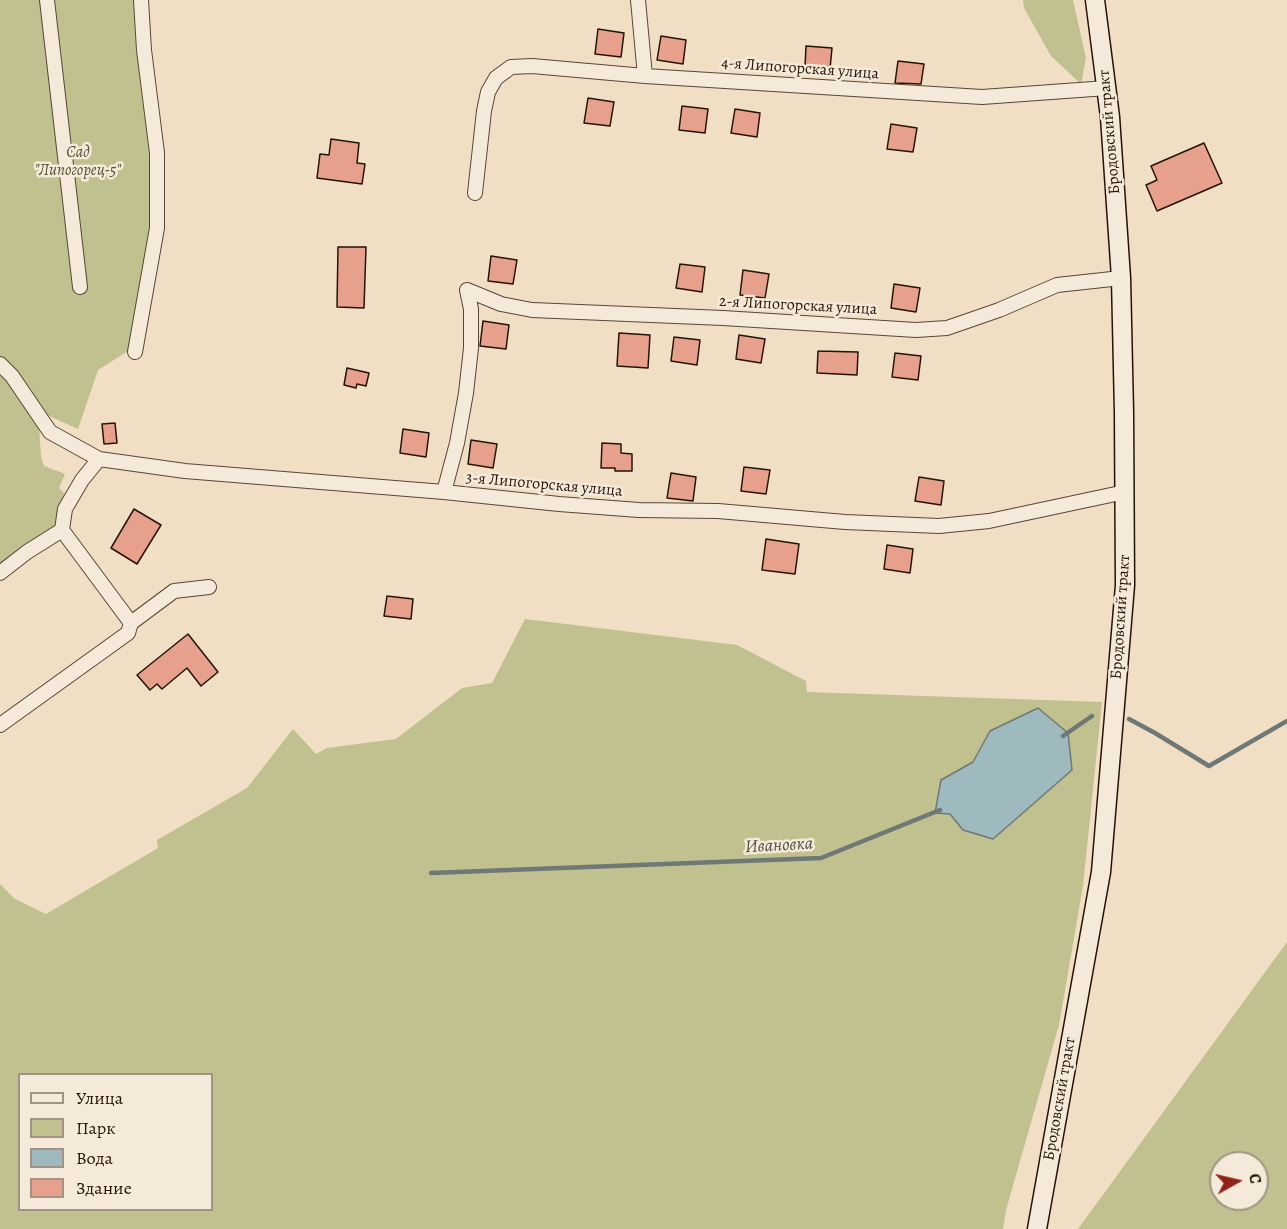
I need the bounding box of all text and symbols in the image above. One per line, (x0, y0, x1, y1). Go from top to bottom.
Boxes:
street label: 4-я Липогорская улица (721, 54, 879, 84)
street label: Бродовский тракт (1095, 69, 1125, 195)
park label: Сад "Липогорец-5" (35, 143, 121, 181)
street label: 2-я Липогорская улица (718, 292, 878, 320)
street label: 3-я Липогорская улица (465, 469, 623, 501)
street label: Бродовский тракт (1107, 554, 1135, 680)
water label: Ивановка (744, 833, 814, 859)
street label: Бродовский тракт (1040, 1036, 1080, 1162)
legend (18, 1073, 213, 1211)
text: Улица (76, 1086, 123, 1110)
text: Парк (76, 1116, 116, 1140)
text: Вода (76, 1146, 113, 1170)
north arrow (1209, 1151, 1269, 1211)
text: С (1243, 1172, 1266, 1185)
text: Здание (76, 1176, 132, 1200)

